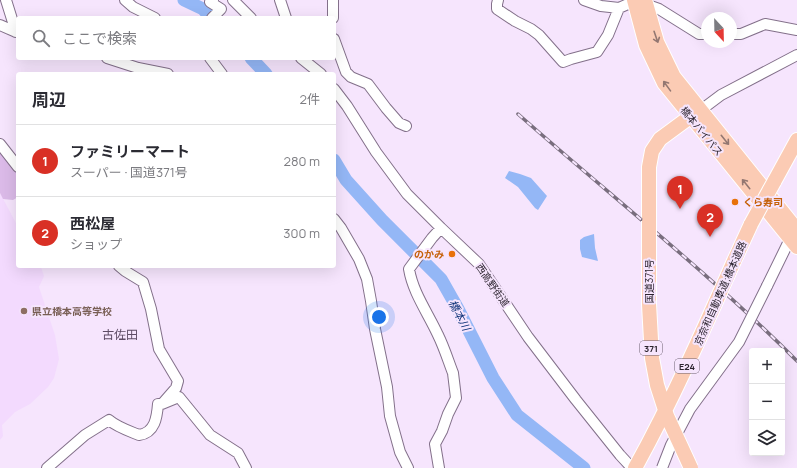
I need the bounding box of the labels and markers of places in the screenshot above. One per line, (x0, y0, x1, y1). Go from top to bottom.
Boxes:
pin: 1 (667, 176, 693, 209)
place label: くら寿司 (743, 195, 783, 209)
marker: くら寿司 (730, 197, 740, 207)
pin: 2 (697, 204, 723, 237)
place label: のかみ (414, 247, 444, 261)
marker: のかみ (447, 249, 457, 259)
place label: 県立橋本高等学校 (32, 304, 112, 318)
marker: 県立橋本高等学校 (19, 306, 29, 316)

